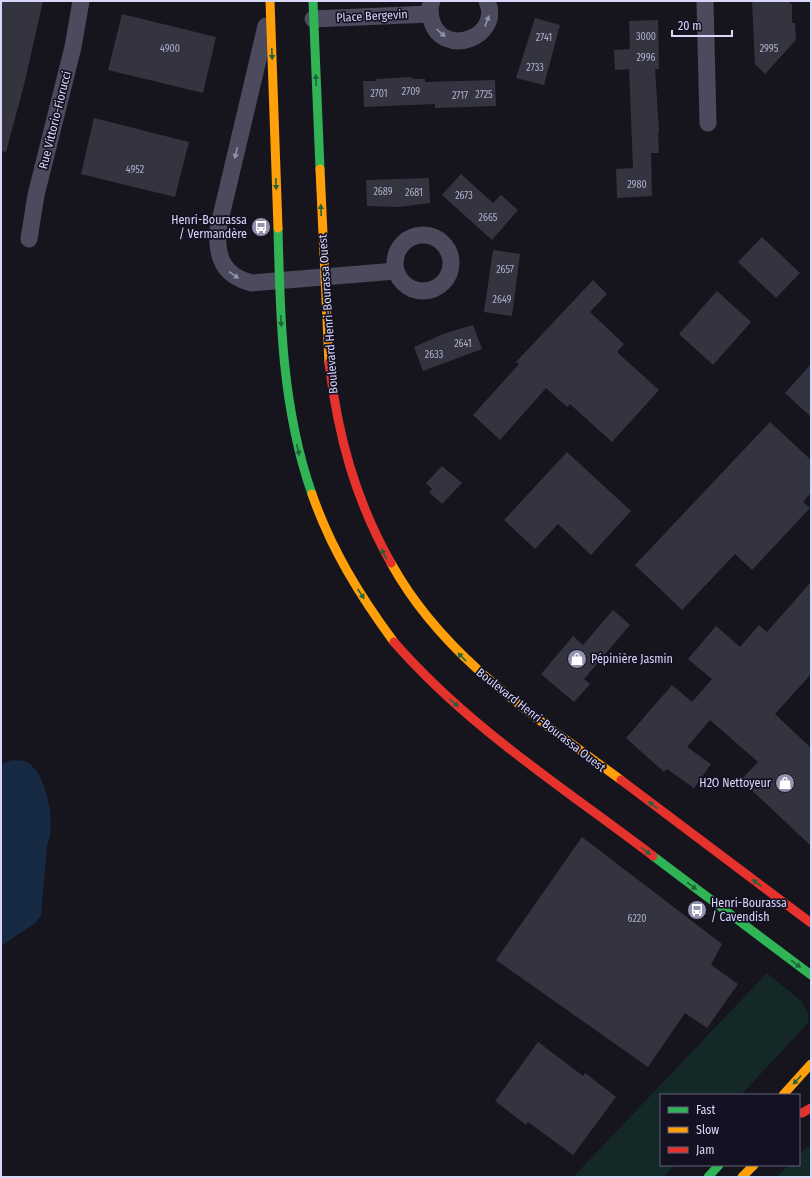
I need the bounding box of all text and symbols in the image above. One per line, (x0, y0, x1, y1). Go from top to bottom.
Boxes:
street label: Place Bergevin (336, 7, 408, 25)
scale bar (672, 12, 732, 38)
one-way arrow (484, 15, 490, 27)
text: 20 m (678, 19, 702, 33)
one-way arrow (436, 29, 446, 38)
house number: 3000 (636, 31, 656, 43)
house number: 2741 (536, 32, 552, 44)
house number: 4900 (160, 43, 180, 55)
house number: 2995 (760, 43, 779, 55)
one-way arrow (269, 48, 275, 61)
house number: 2996 (636, 52, 656, 64)
house number: 2733 (526, 62, 544, 74)
street label: Rue Vittorio-Fiorucci (36, 70, 74, 170)
one-way arrow (313, 73, 319, 86)
house number: 2709 (402, 86, 420, 98)
house number: 2701 (370, 88, 388, 100)
house number: 2725 (475, 89, 493, 101)
house number: 2717 (452, 90, 468, 102)
one-way arrow (232, 147, 238, 159)
house number: 4952 (126, 164, 145, 176)
one-way arrow (273, 178, 280, 190)
house number: 2980 (627, 179, 647, 191)
house number: 2689 (373, 186, 393, 198)
house number: 2681 (405, 187, 423, 199)
house number: 2673 (455, 190, 473, 202)
one-way arrow (318, 204, 325, 216)
house number: 2665 (479, 212, 498, 224)
place label: Henri-Bourassa / Vermandère (171, 213, 247, 241)
bus stop icon: Henri-Bourassa / Vermandère (250, 216, 272, 238)
street label: Boulevard Henri-Bourassa Ouest (315, 234, 341, 394)
house number: 2657 (496, 264, 514, 276)
one-way arrow (229, 271, 239, 279)
house number: 2649 (493, 294, 512, 306)
one-way arrow (278, 315, 285, 327)
house number: 2641 (454, 338, 472, 350)
house number: 2633 (425, 349, 444, 361)
one-way arrow (295, 444, 301, 456)
one-way arrow (381, 548, 387, 559)
one-way arrow (357, 589, 365, 599)
shop icon: Pépinière Jasmin (566, 648, 588, 670)
one-way arrow (457, 652, 467, 662)
place label: Pépinière Jasmin (591, 652, 673, 666)
street label: Boulevard Henri-Bourassa Ouest (474, 665, 608, 775)
one-way arrow (449, 698, 459, 707)
shop icon: H2O Nettoyeur (774, 772, 796, 794)
place label: H2O Nettoyeur (699, 776, 772, 790)
one-way arrow (648, 802, 658, 810)
one-way arrow (641, 847, 652, 856)
one-way arrow (752, 879, 763, 887)
one-way arrow (686, 882, 697, 890)
place label: Henri-Bourassa / Cavendish (711, 896, 787, 924)
bus stop icon: Henri-Bourassa / Cavendish (686, 899, 708, 921)
house number: 6220 (628, 913, 646, 925)
one-way arrow (790, 959, 801, 968)
one-way arrow (792, 1075, 802, 1085)
legend (660, 1094, 800, 1166)
text: Fast (696, 1103, 715, 1117)
text: Slow (696, 1123, 719, 1137)
text: Jam (696, 1143, 714, 1157)

